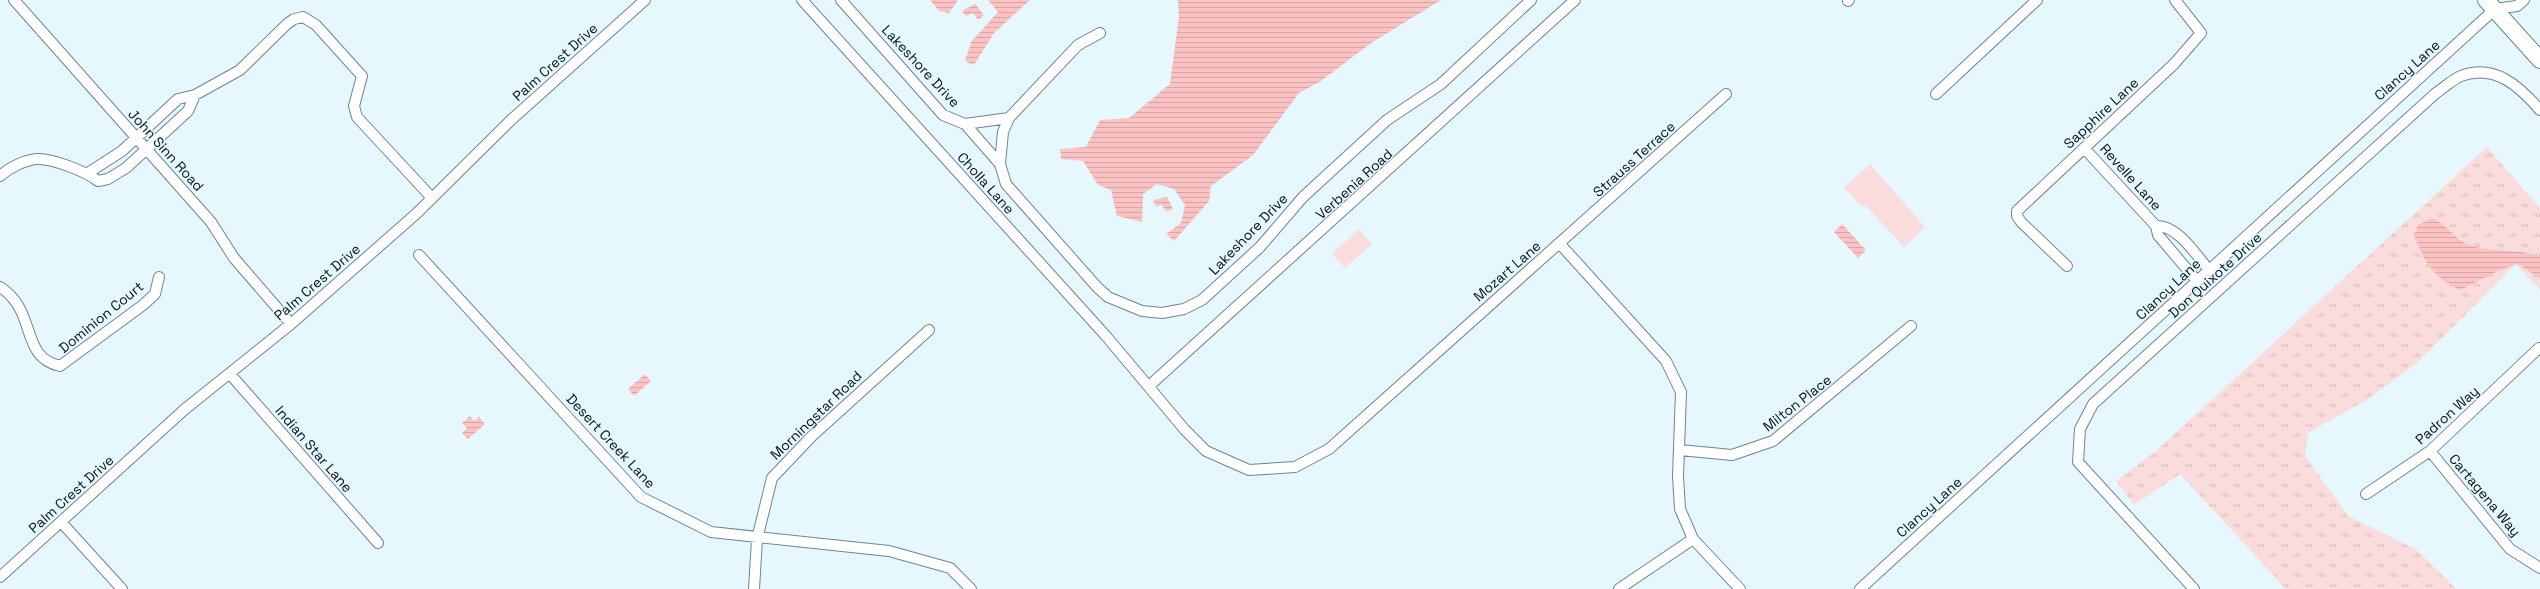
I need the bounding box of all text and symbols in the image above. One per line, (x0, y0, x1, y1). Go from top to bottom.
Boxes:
street label: Palm Crest Drive (509, 19, 601, 105)
street label: Lakeshore Drive (878, 21, 964, 111)
street label: Clancy Lane (2370, 36, 2444, 104)
street label: Sapphire Lane (2060, 74, 2142, 152)
street label: John Sinn Road (124, 105, 208, 195)
street label: Strauss Terrace (1589, 117, 1679, 201)
street label: Revelle Lane (2096, 140, 2166, 214)
street label: Verbenia Road (1312, 145, 1396, 223)
street label: Cholla Lane (953, 148, 1019, 218)
street label: Lakeshore Drive (1205, 190, 1291, 278)
street label: Don Quixote Drive (2165, 228, 2265, 322)
street label: Mozart Lane (1470, 237, 1544, 305)
street label: Palm Crest Drive (270, 240, 364, 324)
street label: Clancy Lane (2132, 254, 2204, 324)
street label: Dominion Court (55, 277, 147, 357)
street label: Morningstar Road (766, 367, 866, 463)
street label: Milton Place (1759, 371, 1835, 435)
street label: Padron Way (2411, 382, 2483, 448)
street label: Desert Creek Lane (563, 390, 659, 492)
street label: Indian Star Lane (271, 402, 357, 496)
street label: Cartagena Way (2445, 450, 2525, 540)
street label: Palm Crest Drive (25, 451, 117, 537)
street label: Clancy Lane (1892, 473, 1966, 541)

